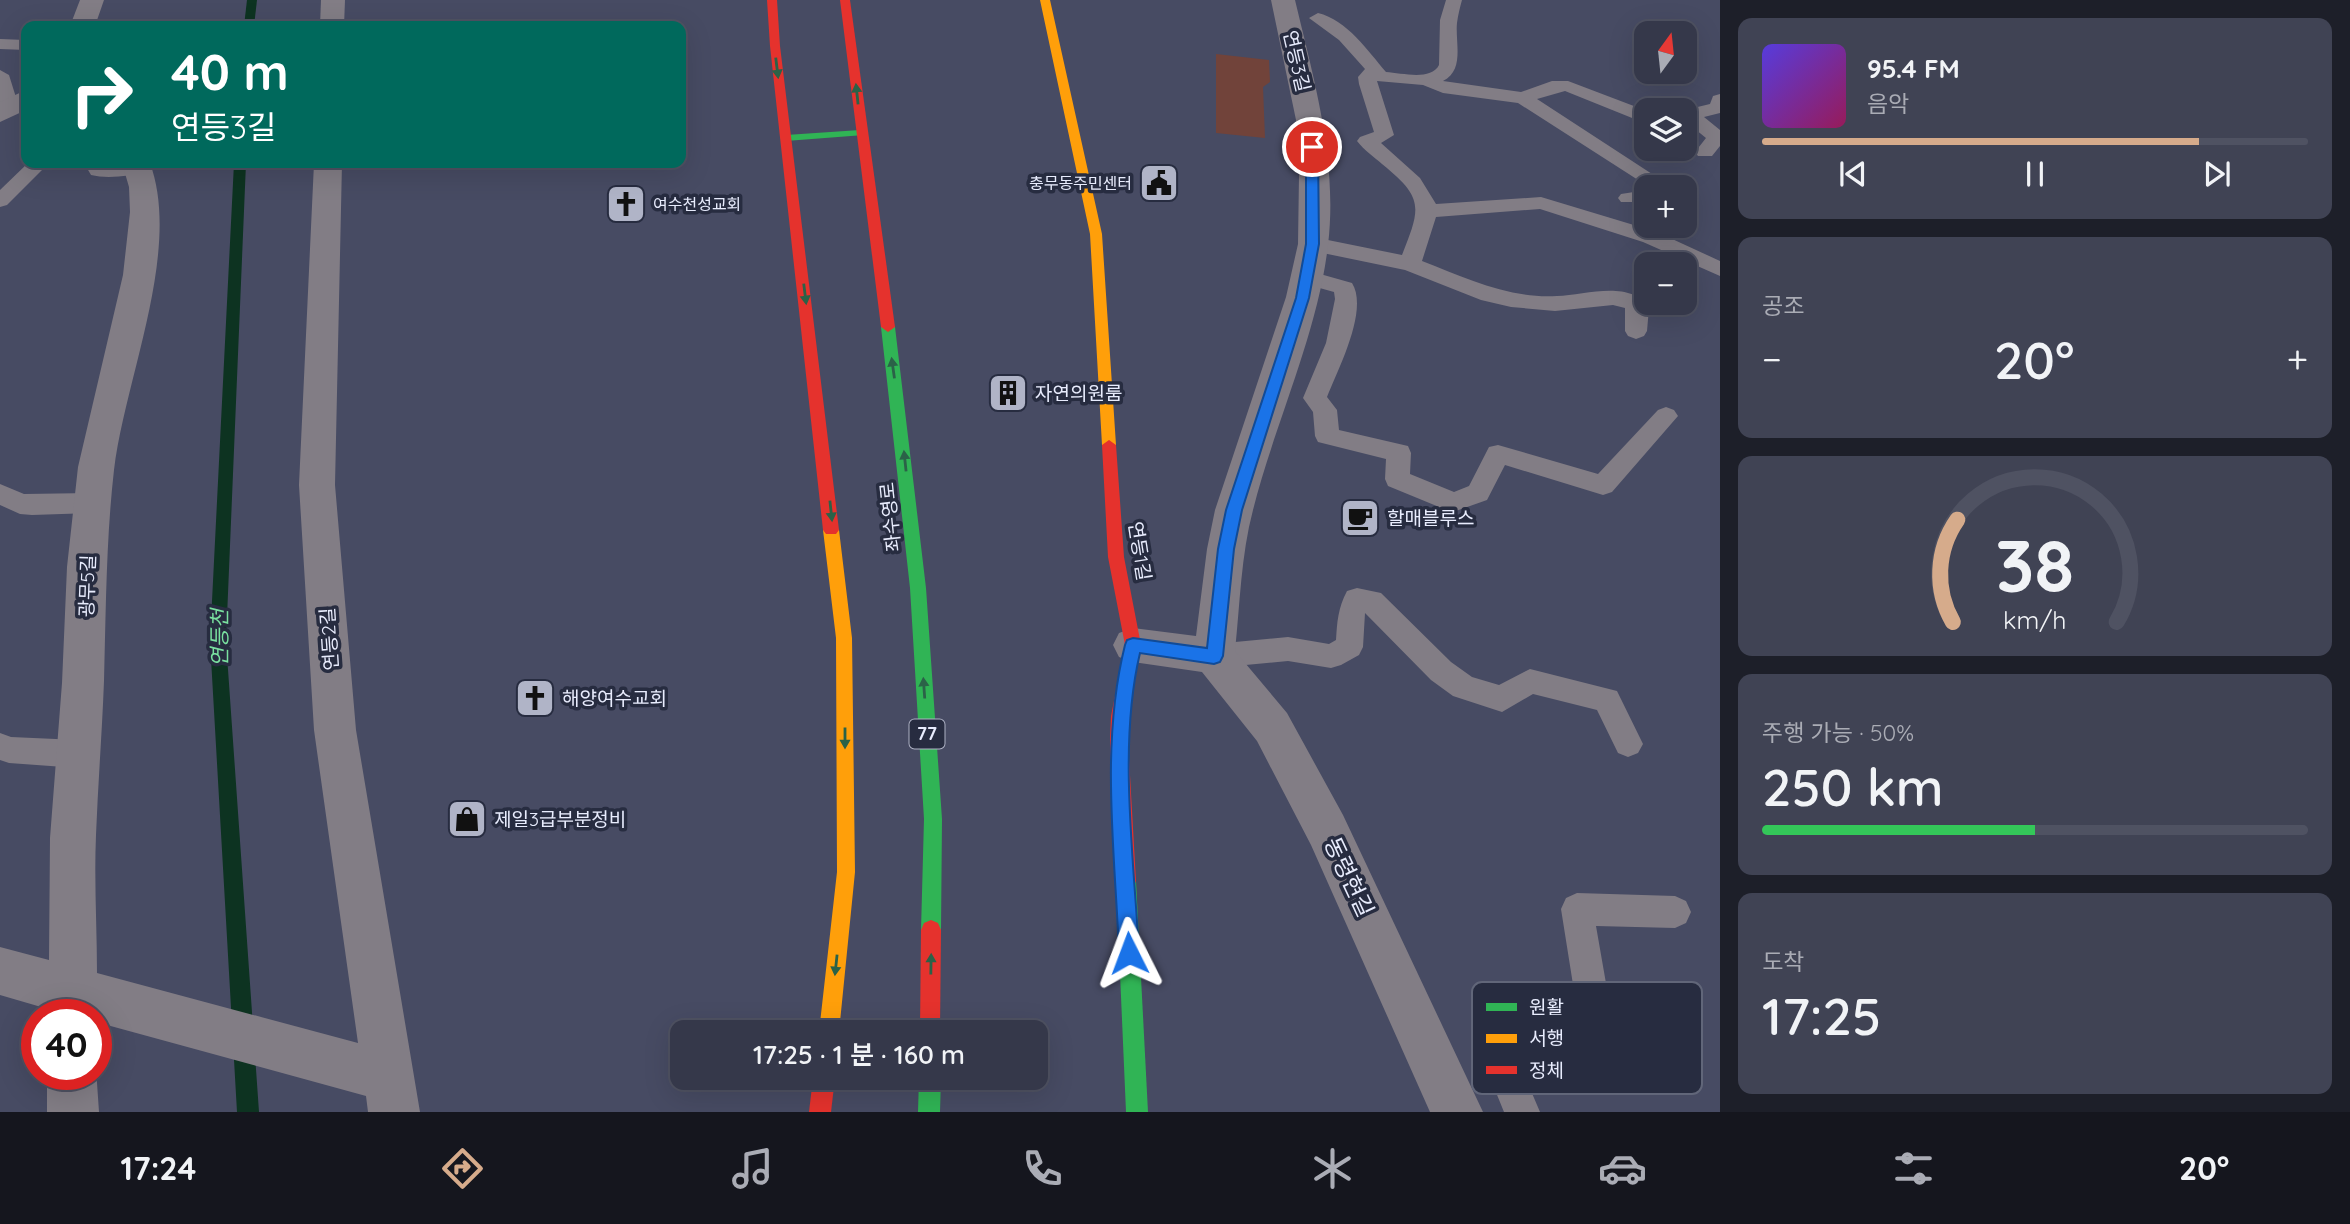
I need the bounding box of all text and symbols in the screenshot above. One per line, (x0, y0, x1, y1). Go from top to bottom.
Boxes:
north arrow (1634, 21, 1698, 84)
map controls (1634, 21, 1697, 315)
street label: 연등3길 (1278, 28, 1316, 94)
text: 40 m (171, 41, 289, 102)
icon: right (56, 49, 147, 140)
text: 95.4 FM (1867, 52, 1960, 85)
one-way arrow (772, 57, 783, 79)
one-way arrow (851, 83, 862, 105)
text: 음악 (1867, 89, 1909, 118)
button: layers (1634, 98, 1697, 161)
text: 연등3길 (171, 107, 276, 147)
pin (1282, 117, 1342, 177)
icon: arrive (1293, 128, 1331, 166)
icon: previous (1834, 155, 1872, 193)
icon: pause (2016, 155, 2054, 193)
icon: next (2198, 155, 2236, 193)
public building icon: 충무동주민센터 (1138, 162, 1180, 204)
place label: 충무동주민센터 (1029, 173, 1132, 193)
button: + (1634, 175, 1697, 238)
church icon: 여수천성교회 (605, 183, 647, 225)
place label: 여수천성교회 (653, 194, 741, 214)
button: − (1634, 252, 1697, 315)
one-way arrow (799, 283, 810, 305)
text: 공조 (1762, 291, 1804, 320)
text: 20° (1994, 327, 2074, 392)
text: − (1762, 335, 1782, 383)
text: + (2287, 335, 2308, 383)
one-way arrow (887, 357, 898, 379)
building icon: 자연의원룸 (987, 372, 1029, 414)
place label: 자연의원룸 (1035, 381, 1122, 405)
one-way arrow (899, 450, 910, 472)
street label: 좌수영로 (874, 481, 906, 553)
cafe icon: 할매블루스 (1339, 497, 1381, 539)
one-way arrow (825, 500, 836, 522)
place label: 할매블루스 (1387, 506, 1474, 530)
text: 38 (1996, 519, 2075, 610)
street label: 연등1길 (1123, 520, 1157, 582)
street label: 광무5길 (74, 554, 100, 618)
text: km/h (2003, 604, 2067, 635)
water label: 연등천 (206, 606, 232, 667)
street label: 연등2길 (315, 607, 343, 671)
church icon: 해양여수교회 (514, 677, 556, 719)
one-way arrow (919, 677, 930, 699)
place label: 해양여수교회 (562, 686, 667, 710)
text: 주행 가능 · 50% (1762, 718, 1914, 747)
road number: 77 (909, 720, 944, 748)
one-way arrow (839, 727, 851, 749)
text: 250 km (1762, 754, 1944, 819)
shop icon: 제일3급부분정비 (446, 798, 488, 840)
place label: 제일3급부분정비 (494, 807, 626, 831)
street label: 동령현길 (1318, 832, 1380, 921)
position arrow (1092, 916, 1166, 990)
text: 도착 (1762, 947, 1804, 976)
one-way arrow (925, 953, 937, 975)
one-way arrow (830, 954, 841, 976)
legend (1472, 982, 1702, 1094)
text: 17:25 (1762, 983, 1881, 1048)
text: 원활 (1529, 995, 1564, 1019)
speed limit sign: 40 (21, 999, 112, 1090)
text: 서행 (1529, 1026, 1564, 1050)
text: 17:25 · 1 분 · 160 m (753, 1038, 965, 1071)
text: 정체 (1529, 1058, 1564, 1082)
icon: directions (438, 1144, 487, 1193)
icon: music (728, 1144, 777, 1193)
icon: phone (1018, 1144, 1067, 1193)
icon: climate (1308, 1144, 1357, 1193)
icon: car (1598, 1144, 1647, 1193)
icon: filters (1889, 1144, 1938, 1193)
text: 17:24 (121, 1148, 196, 1188)
text: 20° (2179, 1148, 2229, 1188)

